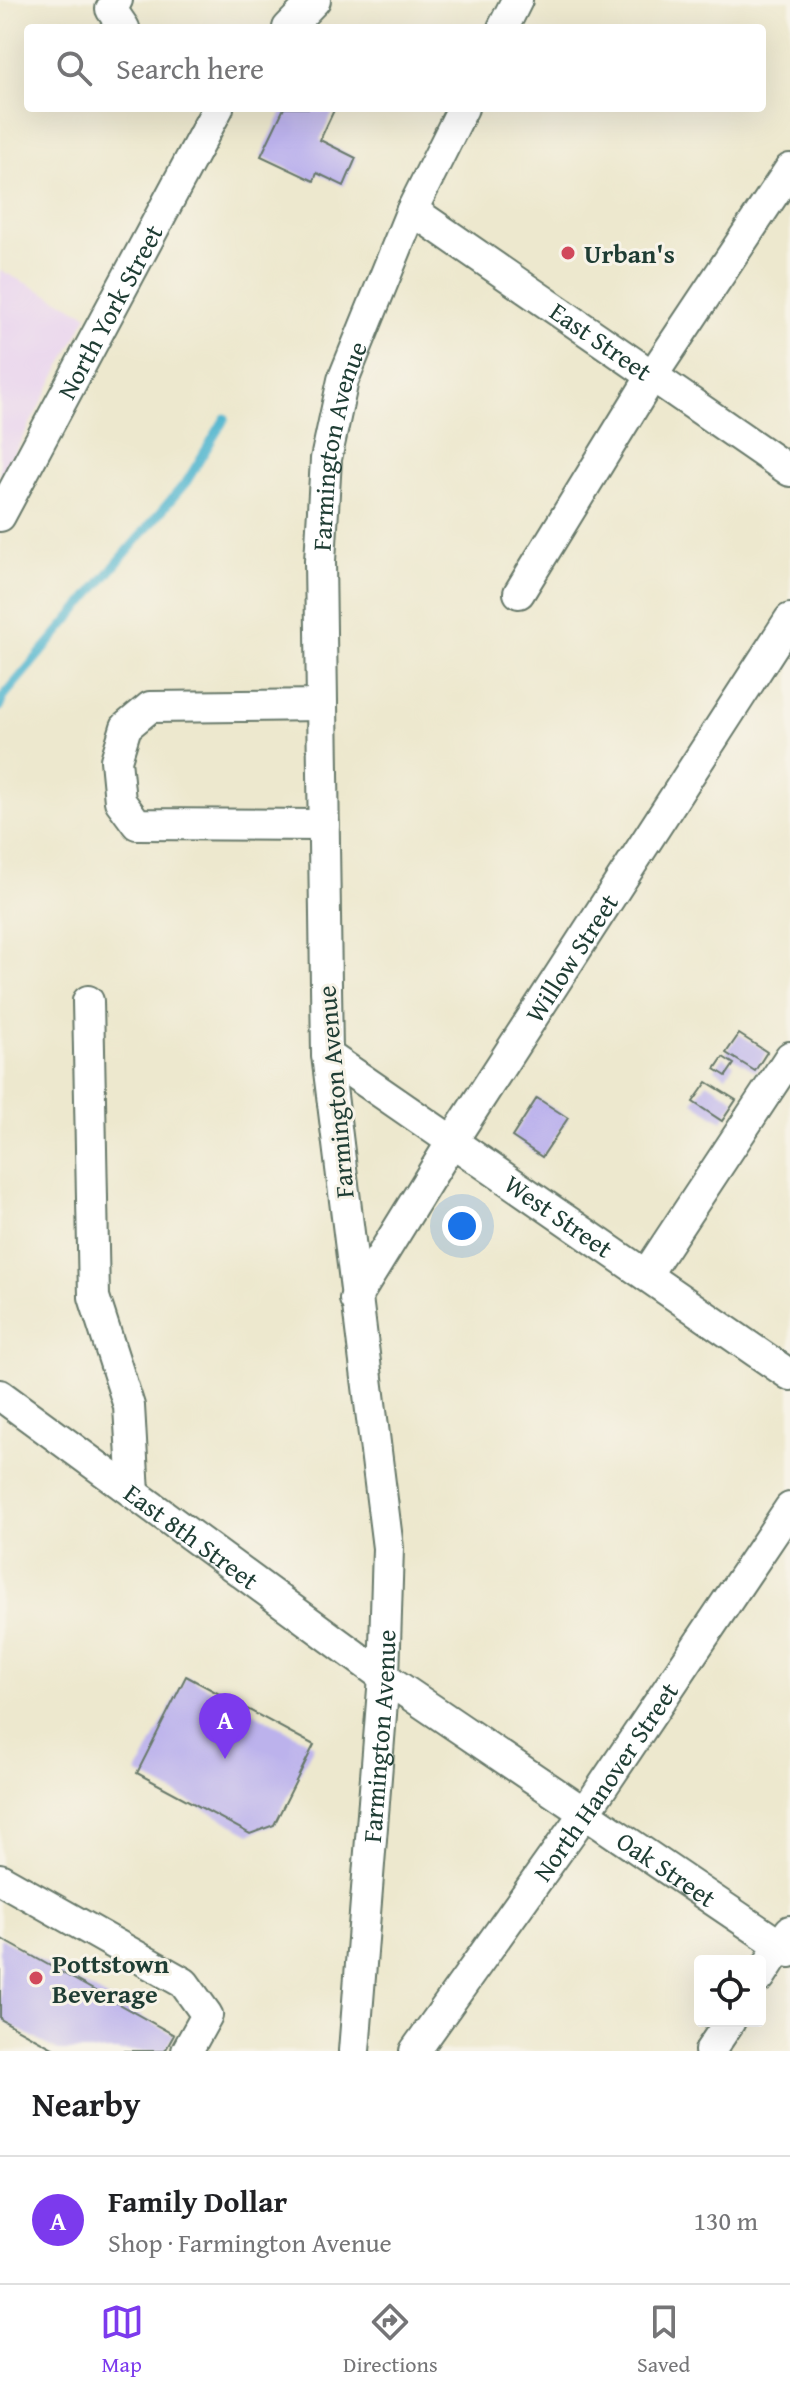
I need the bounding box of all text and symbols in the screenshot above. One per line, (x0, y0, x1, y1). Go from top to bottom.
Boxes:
search box (24, 24, 766, 112)
icon: search (52, 46, 96, 90)
text: Search here (116, 46, 264, 90)
street label: North York Street (47, 217, 172, 406)
place label: Urban's (584, 234, 675, 273)
marker: Urban's (559, 244, 577, 262)
street label: East Street (542, 292, 660, 390)
street label: Farmington Avenue (301, 335, 376, 552)
street label: Willow Street (515, 885, 627, 1030)
street label: Farmington Avenue (306, 984, 364, 1200)
street label: West Street (497, 1164, 621, 1267)
your location (442, 1206, 482, 1246)
street label: East 8th Street (116, 1473, 267, 1599)
street label: Farmington Avenue (351, 1629, 405, 1844)
street label: North Hanover Street (523, 1674, 687, 1889)
pin: A (199, 1693, 251, 1759)
street label: Oak Street (609, 1821, 724, 1916)
place label: Pottstown Beverage (52, 1944, 170, 2013)
map controls (694, 1955, 766, 2027)
button: locate (694, 1955, 766, 2027)
marker: Pottstown Beverage (27, 1969, 45, 1987)
text: Nearby (32, 2079, 141, 2128)
text: Family Dollar (108, 2179, 287, 2223)
text: A (50, 2201, 66, 2240)
text: 130 m (693, 2201, 758, 2240)
text: Shop · Farmington Avenue (108, 2223, 392, 2262)
tab: Map (100, 2300, 144, 2380)
tab: Directions (343, 2300, 438, 2380)
tab: Saved (637, 2300, 690, 2380)

